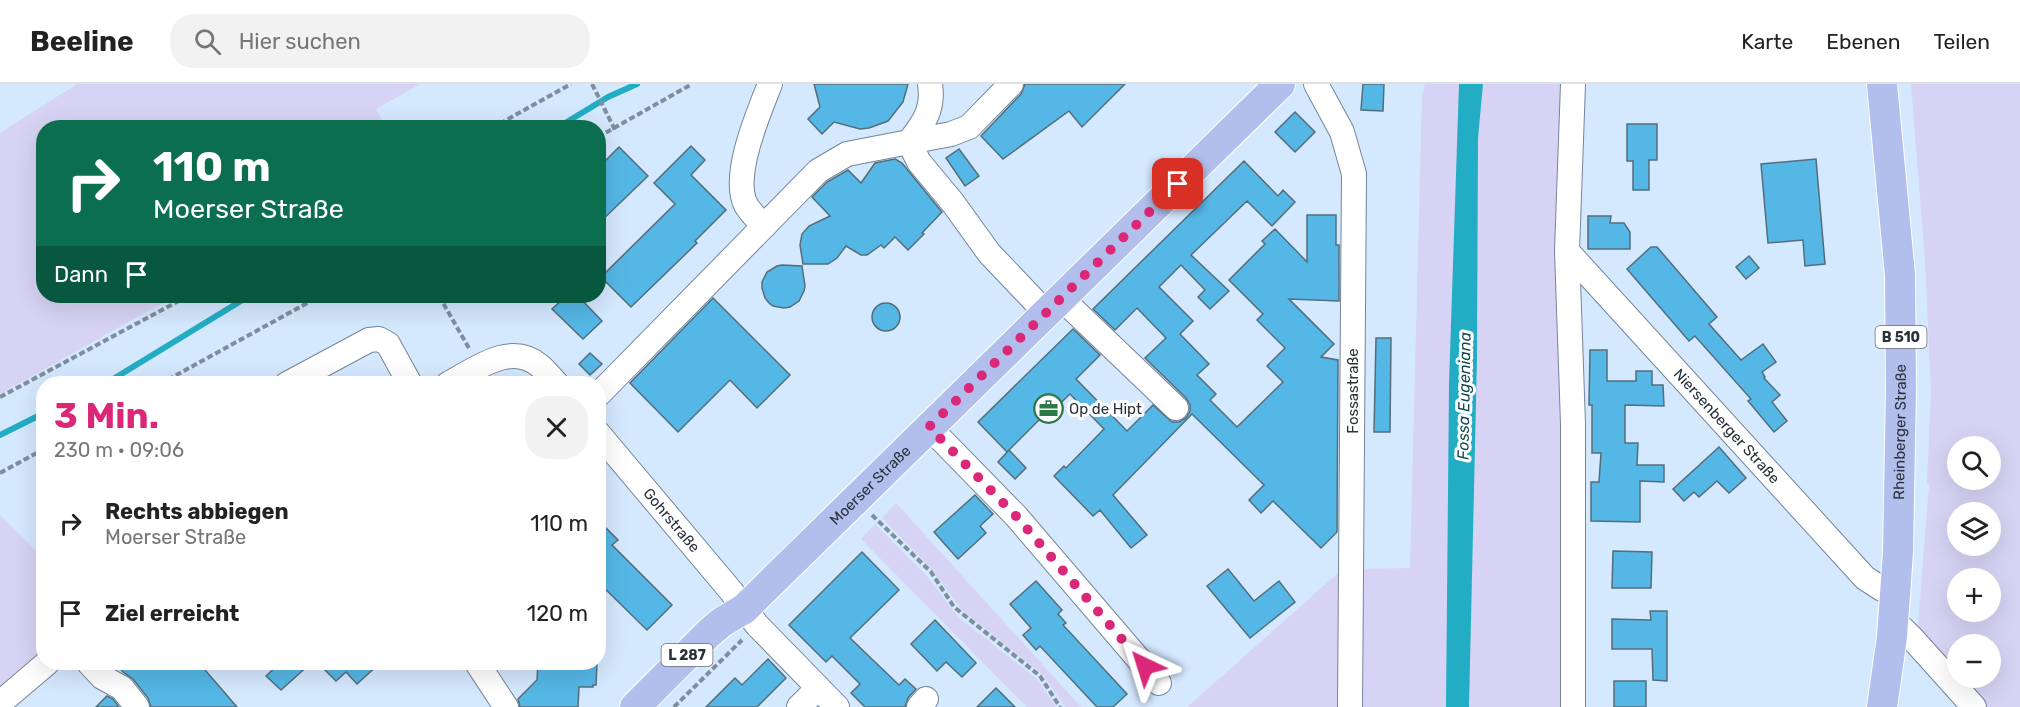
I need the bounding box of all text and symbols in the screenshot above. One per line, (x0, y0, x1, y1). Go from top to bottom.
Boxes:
search box (170, 14, 590, 68)
text: Beeline (30, 25, 134, 58)
icon: search (191, 25, 224, 58)
text: Hier suchen (239, 28, 361, 55)
text: Karte (1741, 29, 1793, 54)
text: Ebenen (1826, 29, 1900, 54)
text: Teilen (1933, 29, 1990, 54)
text: 110 m (153, 142, 271, 192)
icon: right (54, 144, 132, 222)
pin (1152, 158, 1203, 209)
icon: arrive (1161, 167, 1194, 200)
text: Moerser Straße (153, 193, 344, 225)
icon: arrive (120, 258, 153, 291)
text: Dann (54, 261, 108, 288)
road number: B 510 (1876, 326, 1926, 348)
water label: Fossa Eugeniana (1453, 332, 1475, 460)
street label: Fossastraße (1344, 348, 1362, 434)
street label: Rheinberger Straße (1890, 364, 1910, 500)
street label: Niersenberger Straße (1670, 365, 1783, 487)
office icon: Op de Hipt (1032, 393, 1064, 425)
text: 3 Min. (54, 394, 159, 437)
button: close (525, 396, 588, 459)
place label: Op de Hipt (1069, 400, 1142, 418)
map controls (1947, 436, 2001, 688)
button: search (1947, 436, 2001, 490)
text: 230 m · 09:06 (54, 438, 184, 462)
street label: Moerser Straße (826, 442, 914, 529)
street label: Gohrstraße (639, 484, 704, 556)
text: Rechts abbiegen (105, 498, 289, 525)
button: layers (1947, 502, 2001, 556)
icon: right (54, 507, 87, 540)
text: 110 m (530, 510, 588, 537)
text: Moerser Straße (105, 525, 246, 549)
button: + (1947, 568, 2001, 622)
icon: arrive (54, 597, 87, 630)
text: Ziel erreicht (105, 600, 239, 627)
text: 120 m (527, 600, 588, 627)
position arrow (1113, 634, 1177, 698)
button: − (1947, 634, 2001, 688)
road number: L 287 (662, 644, 712, 666)

